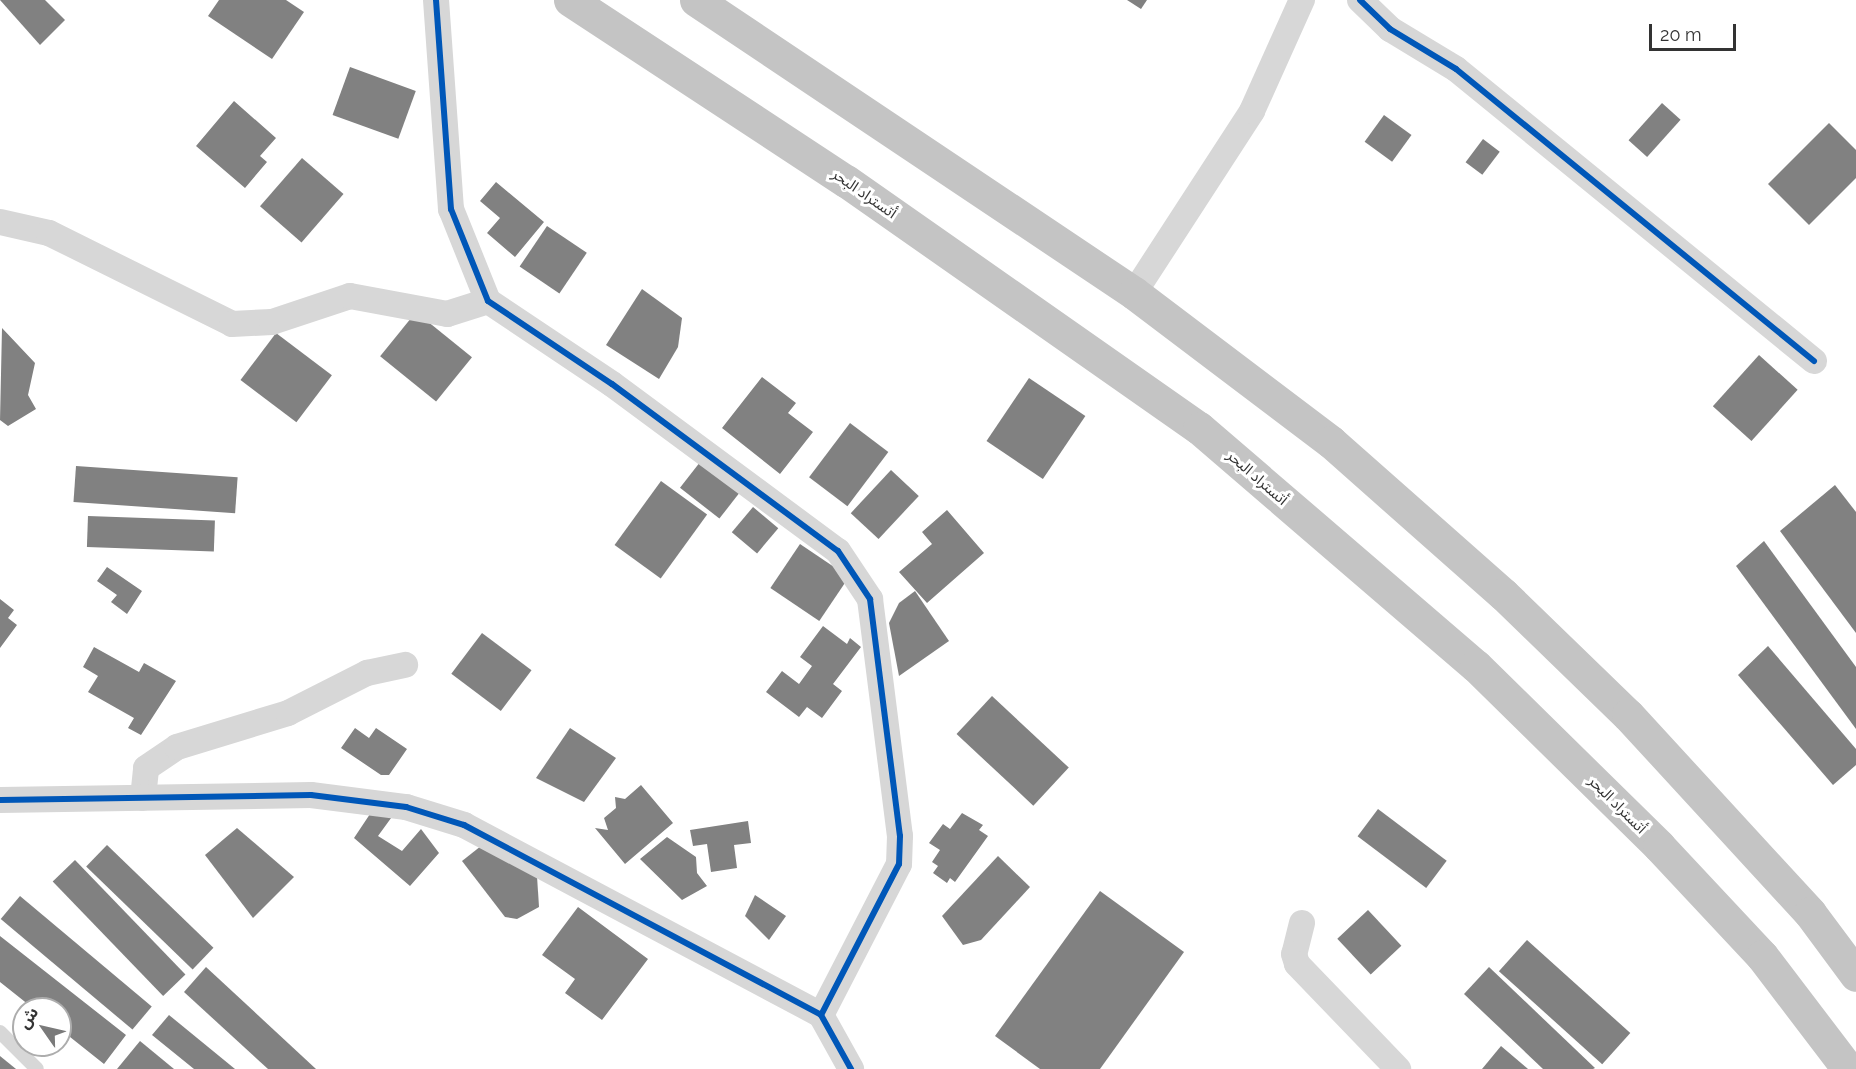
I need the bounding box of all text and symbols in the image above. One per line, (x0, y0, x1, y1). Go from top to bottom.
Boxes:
scale bar (1652, 12, 1739, 50)
text: 20 m (1660, 24, 1702, 45)
street label: أتستراد البحر (828, 165, 900, 223)
street label: أتستراد البحر (1223, 447, 1291, 509)
street label: أتستراد البحر (1584, 772, 1650, 838)
north arrow (12, 997, 72, 1057)
text: ش (14, 1003, 42, 1032)

